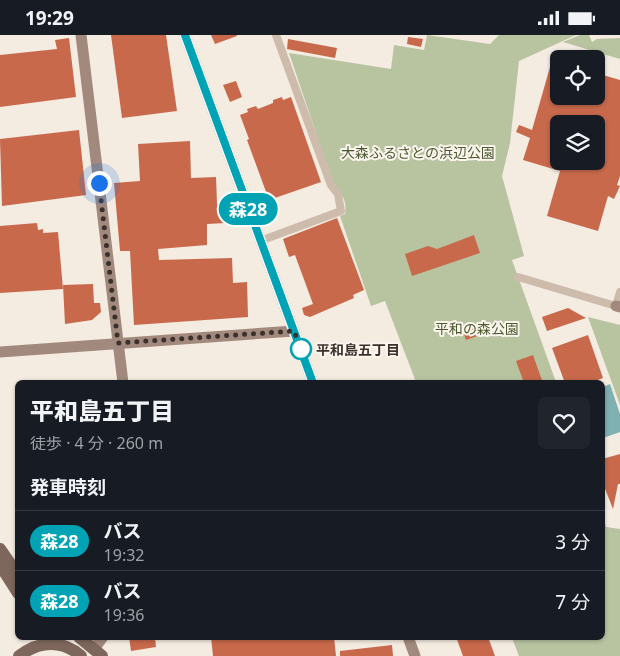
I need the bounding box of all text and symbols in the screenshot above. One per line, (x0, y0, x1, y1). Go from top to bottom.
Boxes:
text: 19:29 (25, 5, 74, 31)
map controls (550, 50, 605, 170)
button: locate (550, 50, 605, 105)
button: layers (550, 115, 605, 170)
park label: 大森ふるさとの浜辺公園 (341, 143, 495, 162)
your location (87, 171, 112, 196)
line badge: 森28 (219, 193, 277, 225)
text: 森28 (229, 197, 267, 221)
park label: 平和の森公園 (435, 319, 519, 338)
marker: 平和島五丁目 (290, 338, 312, 360)
place label: 平和島五丁目 (316, 340, 400, 359)
text: 平和島五丁目 (30, 394, 174, 427)
button: heart (538, 397, 590, 449)
text: 徒歩 · 4 分 · 260 m (30, 432, 163, 454)
text: 発車時刻 (30, 474, 106, 500)
text: バス (104, 518, 142, 544)
text: 森28 (40, 529, 79, 553)
text: 3 分 (555, 529, 590, 555)
text: 19:32 (104, 544, 145, 566)
text: バス (104, 578, 142, 604)
text: 森28 (40, 589, 79, 613)
text: 7 分 (555, 589, 590, 615)
text: 19:36 (104, 604, 145, 626)

